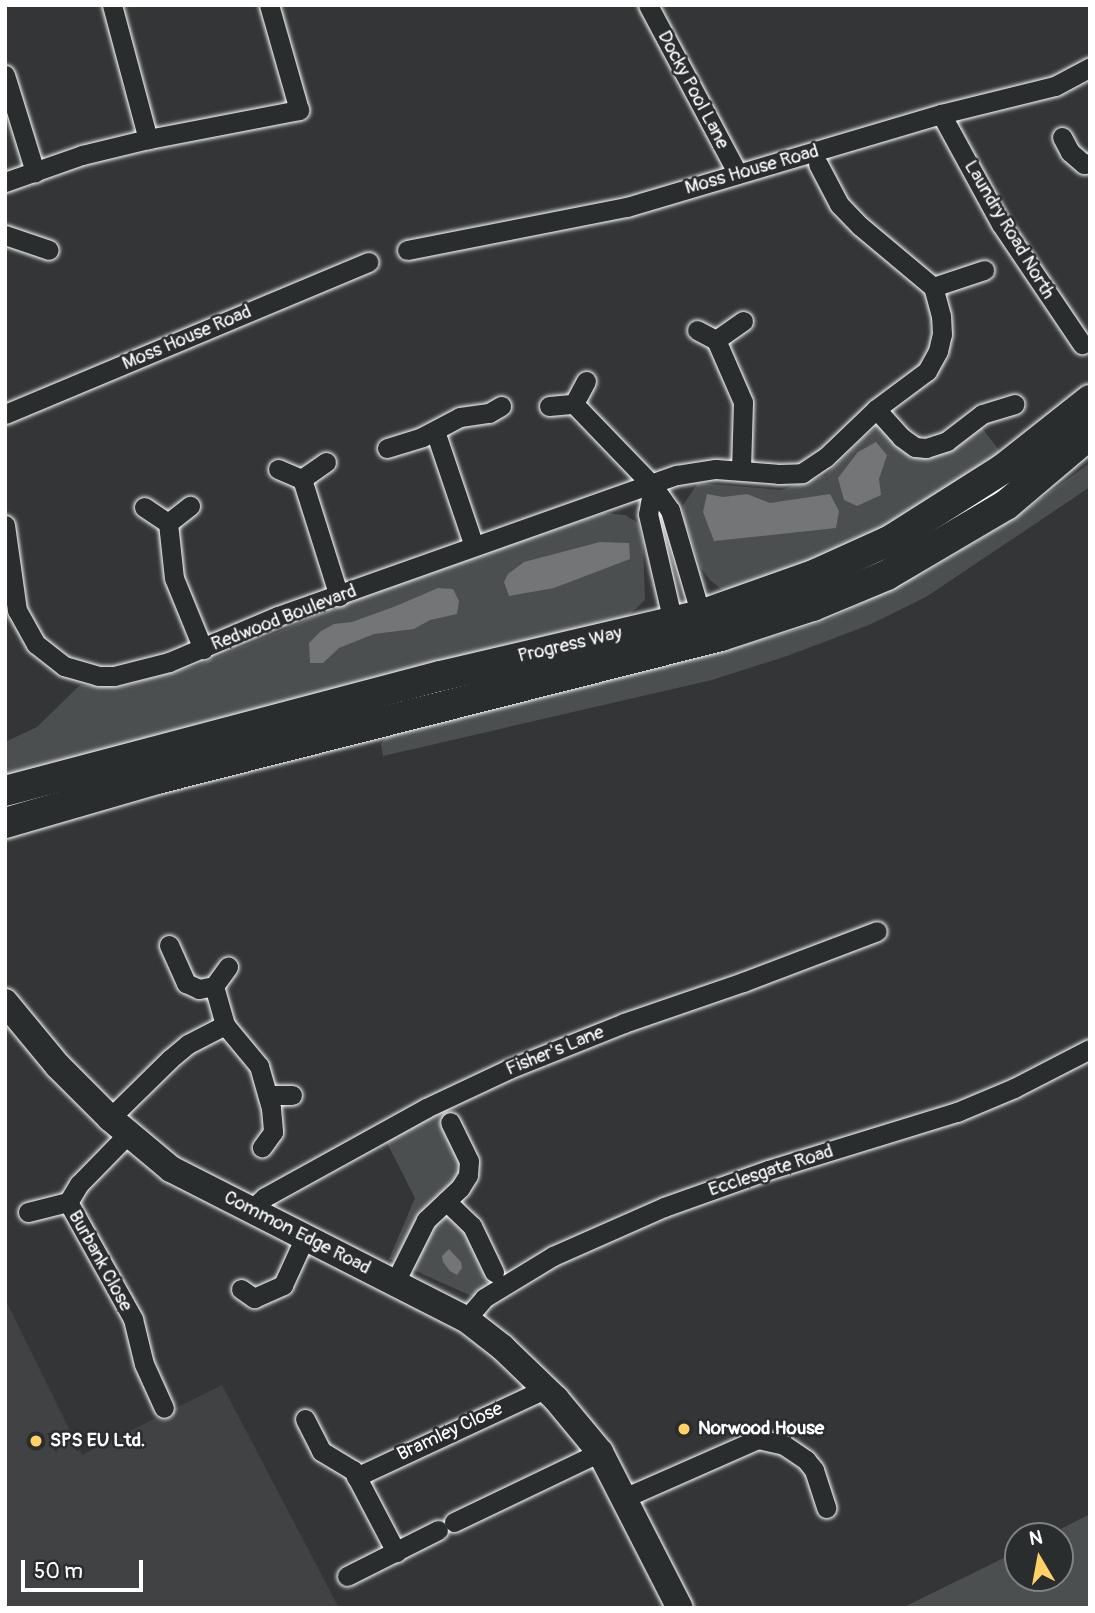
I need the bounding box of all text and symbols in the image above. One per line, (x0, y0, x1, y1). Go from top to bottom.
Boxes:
street label: Docky Pool Lane (652, 27, 734, 153)
street label: Moss House Road (682, 140, 822, 200)
street label: Laundry Road North (959, 157, 1059, 303)
street label: Moss House Road (119, 301, 255, 375)
street label: Redwood Boulevard (208, 580, 360, 656)
street label: Progress Way (516, 622, 624, 668)
street label: Fisher's Lane (503, 1021, 607, 1081)
street label: Ecclesgate Road (706, 1140, 836, 1202)
street label: Common Edge Road (220, 1186, 374, 1280)
street label: Burbank Close (63, 1207, 137, 1315)
street label: Bramley Close (394, 1398, 506, 1466)
place label: Norwood House (698, 1418, 824, 1440)
marker: Norwood House (676, 1421, 692, 1437)
place label: SPS EU Ltd. (50, 1430, 145, 1452)
marker: SPS EU Ltd. (28, 1433, 44, 1449)
north arrow (1004, 1522, 1074, 1592)
text: N (1027, 1525, 1044, 1551)
scale bar (24, 1546, 147, 1590)
text: 50 m (34, 1558, 83, 1585)

